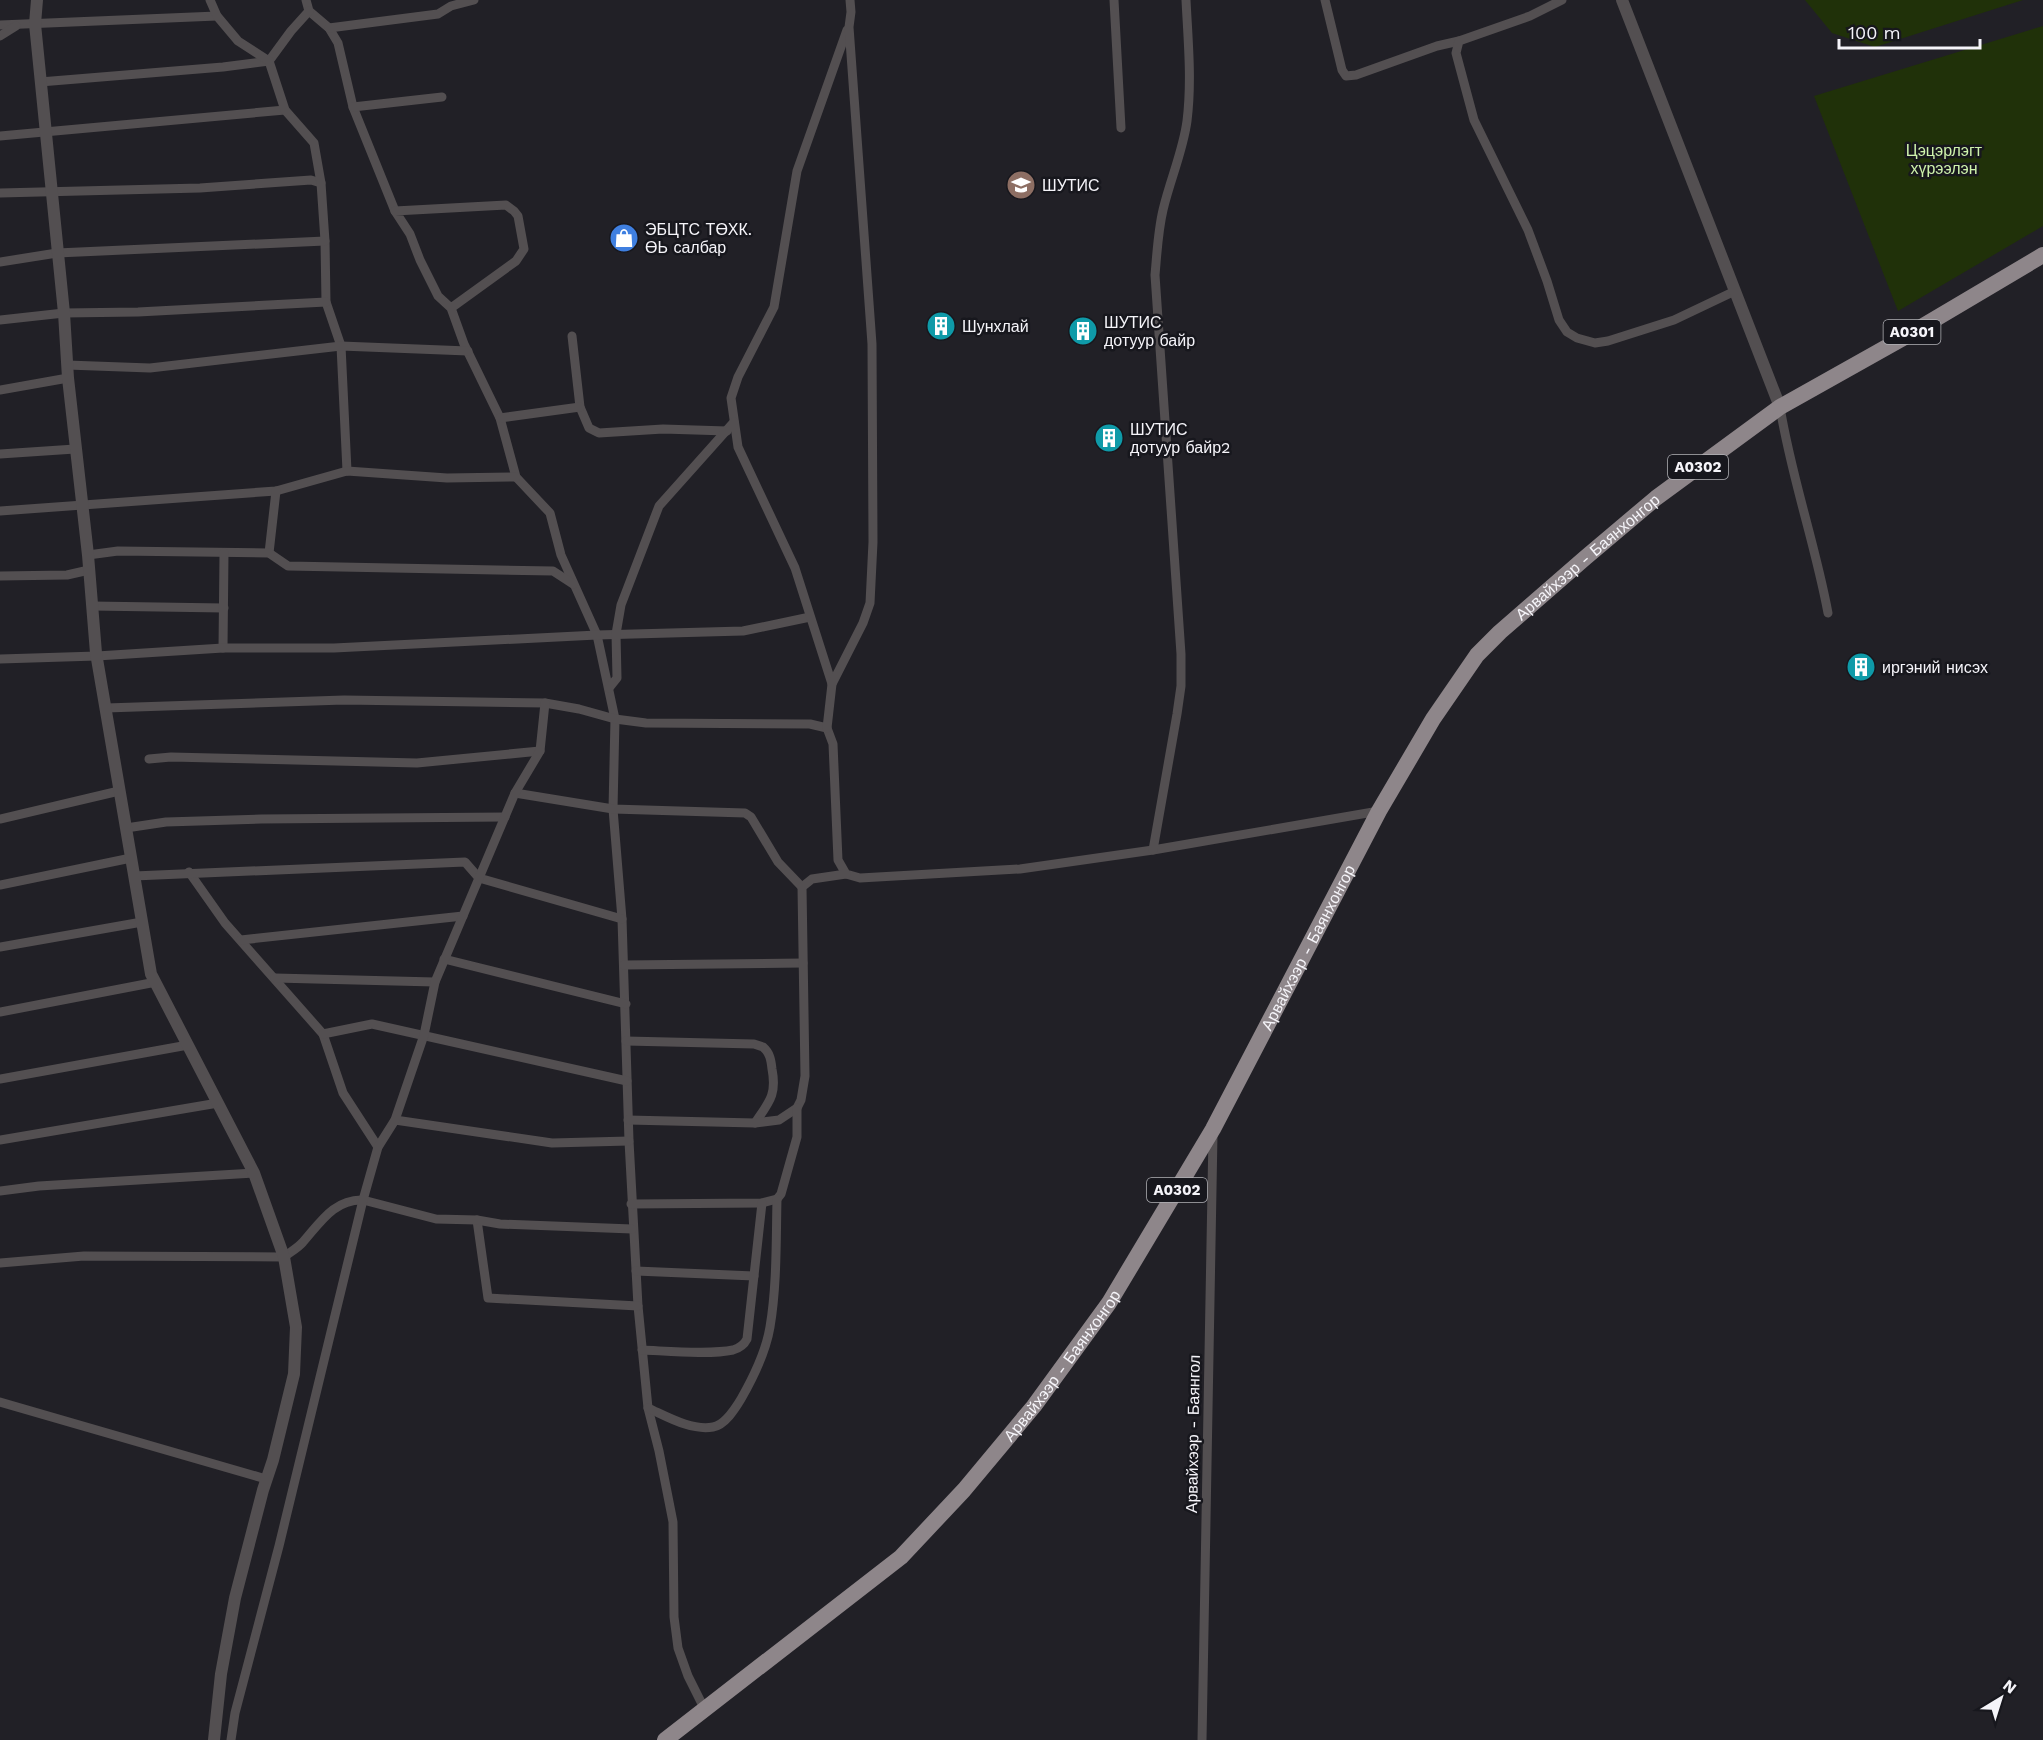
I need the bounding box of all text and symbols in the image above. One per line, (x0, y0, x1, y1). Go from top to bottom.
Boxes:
scale bar (1839, 12, 1980, 50)
text: 100 m (1848, 22, 1901, 43)
park label: Цэцэрлэгт хүрээлэн (1906, 141, 1983, 178)
school or university icon: ШУТИС (1005, 169, 1037, 201)
place label: ШУТИС (1042, 176, 1100, 195)
place label: ЭБЦТС ТӨХК. ӨЬ салбар (645, 220, 752, 257)
shop icon: ЭБЦТС ТӨХК. ӨЬ салбар (608, 222, 640, 254)
building icon: Шунхлай (925, 310, 957, 342)
place label: ШУТИС дотуур байр (1104, 313, 1195, 350)
building icon: ШУТИС дотуур байр (1067, 315, 1099, 347)
place label: Шунхлай (962, 317, 1029, 336)
road number: A0301 (1884, 320, 1940, 344)
place label: ШУТИС дотуур байр2 (1130, 420, 1230, 457)
building icon: ШУТИС дотуур байр2 (1093, 422, 1125, 454)
road number: A0302 (1668, 455, 1728, 479)
street label: Арвайхээр - Баянхонгор (1511, 490, 1663, 624)
building icon: иргэний нисэх (1845, 651, 1877, 683)
place label: иргэний нисэх (1882, 658, 1988, 677)
street label: Арвайхээр - Баянхонгор (1257, 861, 1359, 1033)
road number: A0302 (1147, 1178, 1207, 1202)
street label: Арвайхээр - Баянхонгор (999, 1286, 1124, 1445)
street label: Арвайхээр - Баянгол (1182, 1355, 1204, 1513)
north arrow (1971, 1668, 2031, 1728)
text: N (1999, 1675, 2020, 1698)

